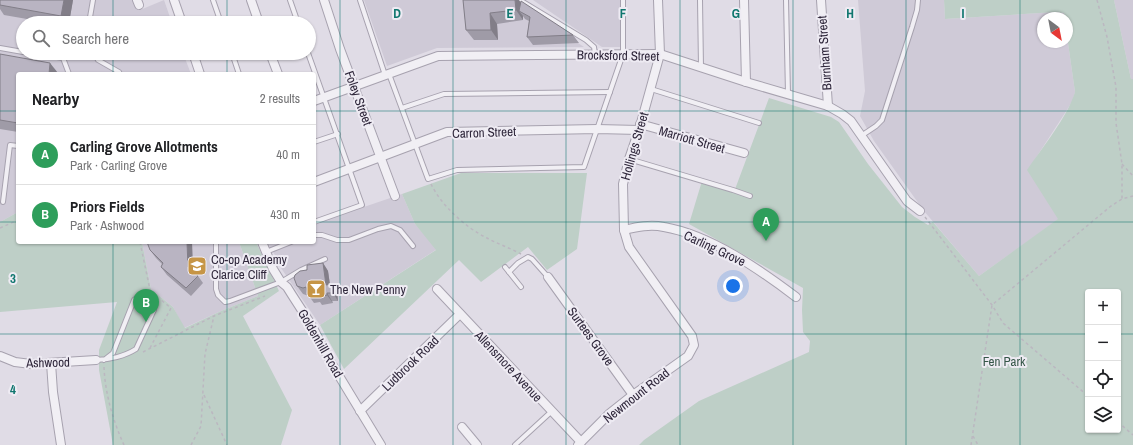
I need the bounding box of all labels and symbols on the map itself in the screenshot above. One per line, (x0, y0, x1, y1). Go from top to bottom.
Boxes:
text: D (393, 5, 401, 22)
text: E (506, 5, 514, 22)
text: F (620, 5, 627, 22)
text: G (732, 5, 740, 22)
text: H (846, 5, 854, 22)
text: I (962, 5, 965, 22)
north arrow (1037, 12, 1073, 48)
street label: Burnham Street (813, 15, 836, 91)
street label: Brocksford Street (577, 46, 659, 65)
street label: Foley Street (341, 69, 376, 128)
street label: Hollings Street (617, 110, 652, 182)
street label: Marriott Street (657, 122, 727, 157)
street label: Carron Street (452, 123, 516, 142)
pin: A (753, 208, 779, 241)
street label: Carling Grove (681, 227, 749, 270)
place label: Co-op Academy Clarice Cliff (211, 251, 288, 283)
school or university icon: Co-op Academy Clarice Cliff (186, 255, 208, 277)
text: 3 (10, 270, 16, 287)
your location (723, 276, 743, 296)
bar icon: The New Penny (305, 278, 327, 300)
place label: The New Penny (330, 281, 407, 298)
pin: B (133, 289, 159, 322)
street label: Surtees Grove (564, 303, 618, 369)
street label: Goldenhill Road (294, 306, 347, 381)
street label: Allensmore Avenue (470, 326, 546, 406)
street label: Ludbrook Road (378, 332, 443, 395)
park label: Fen Park (983, 353, 1026, 370)
street label: Ashwood (25, 354, 70, 371)
street label: Newmount Road (600, 364, 673, 427)
text: 4 (10, 381, 16, 398)

